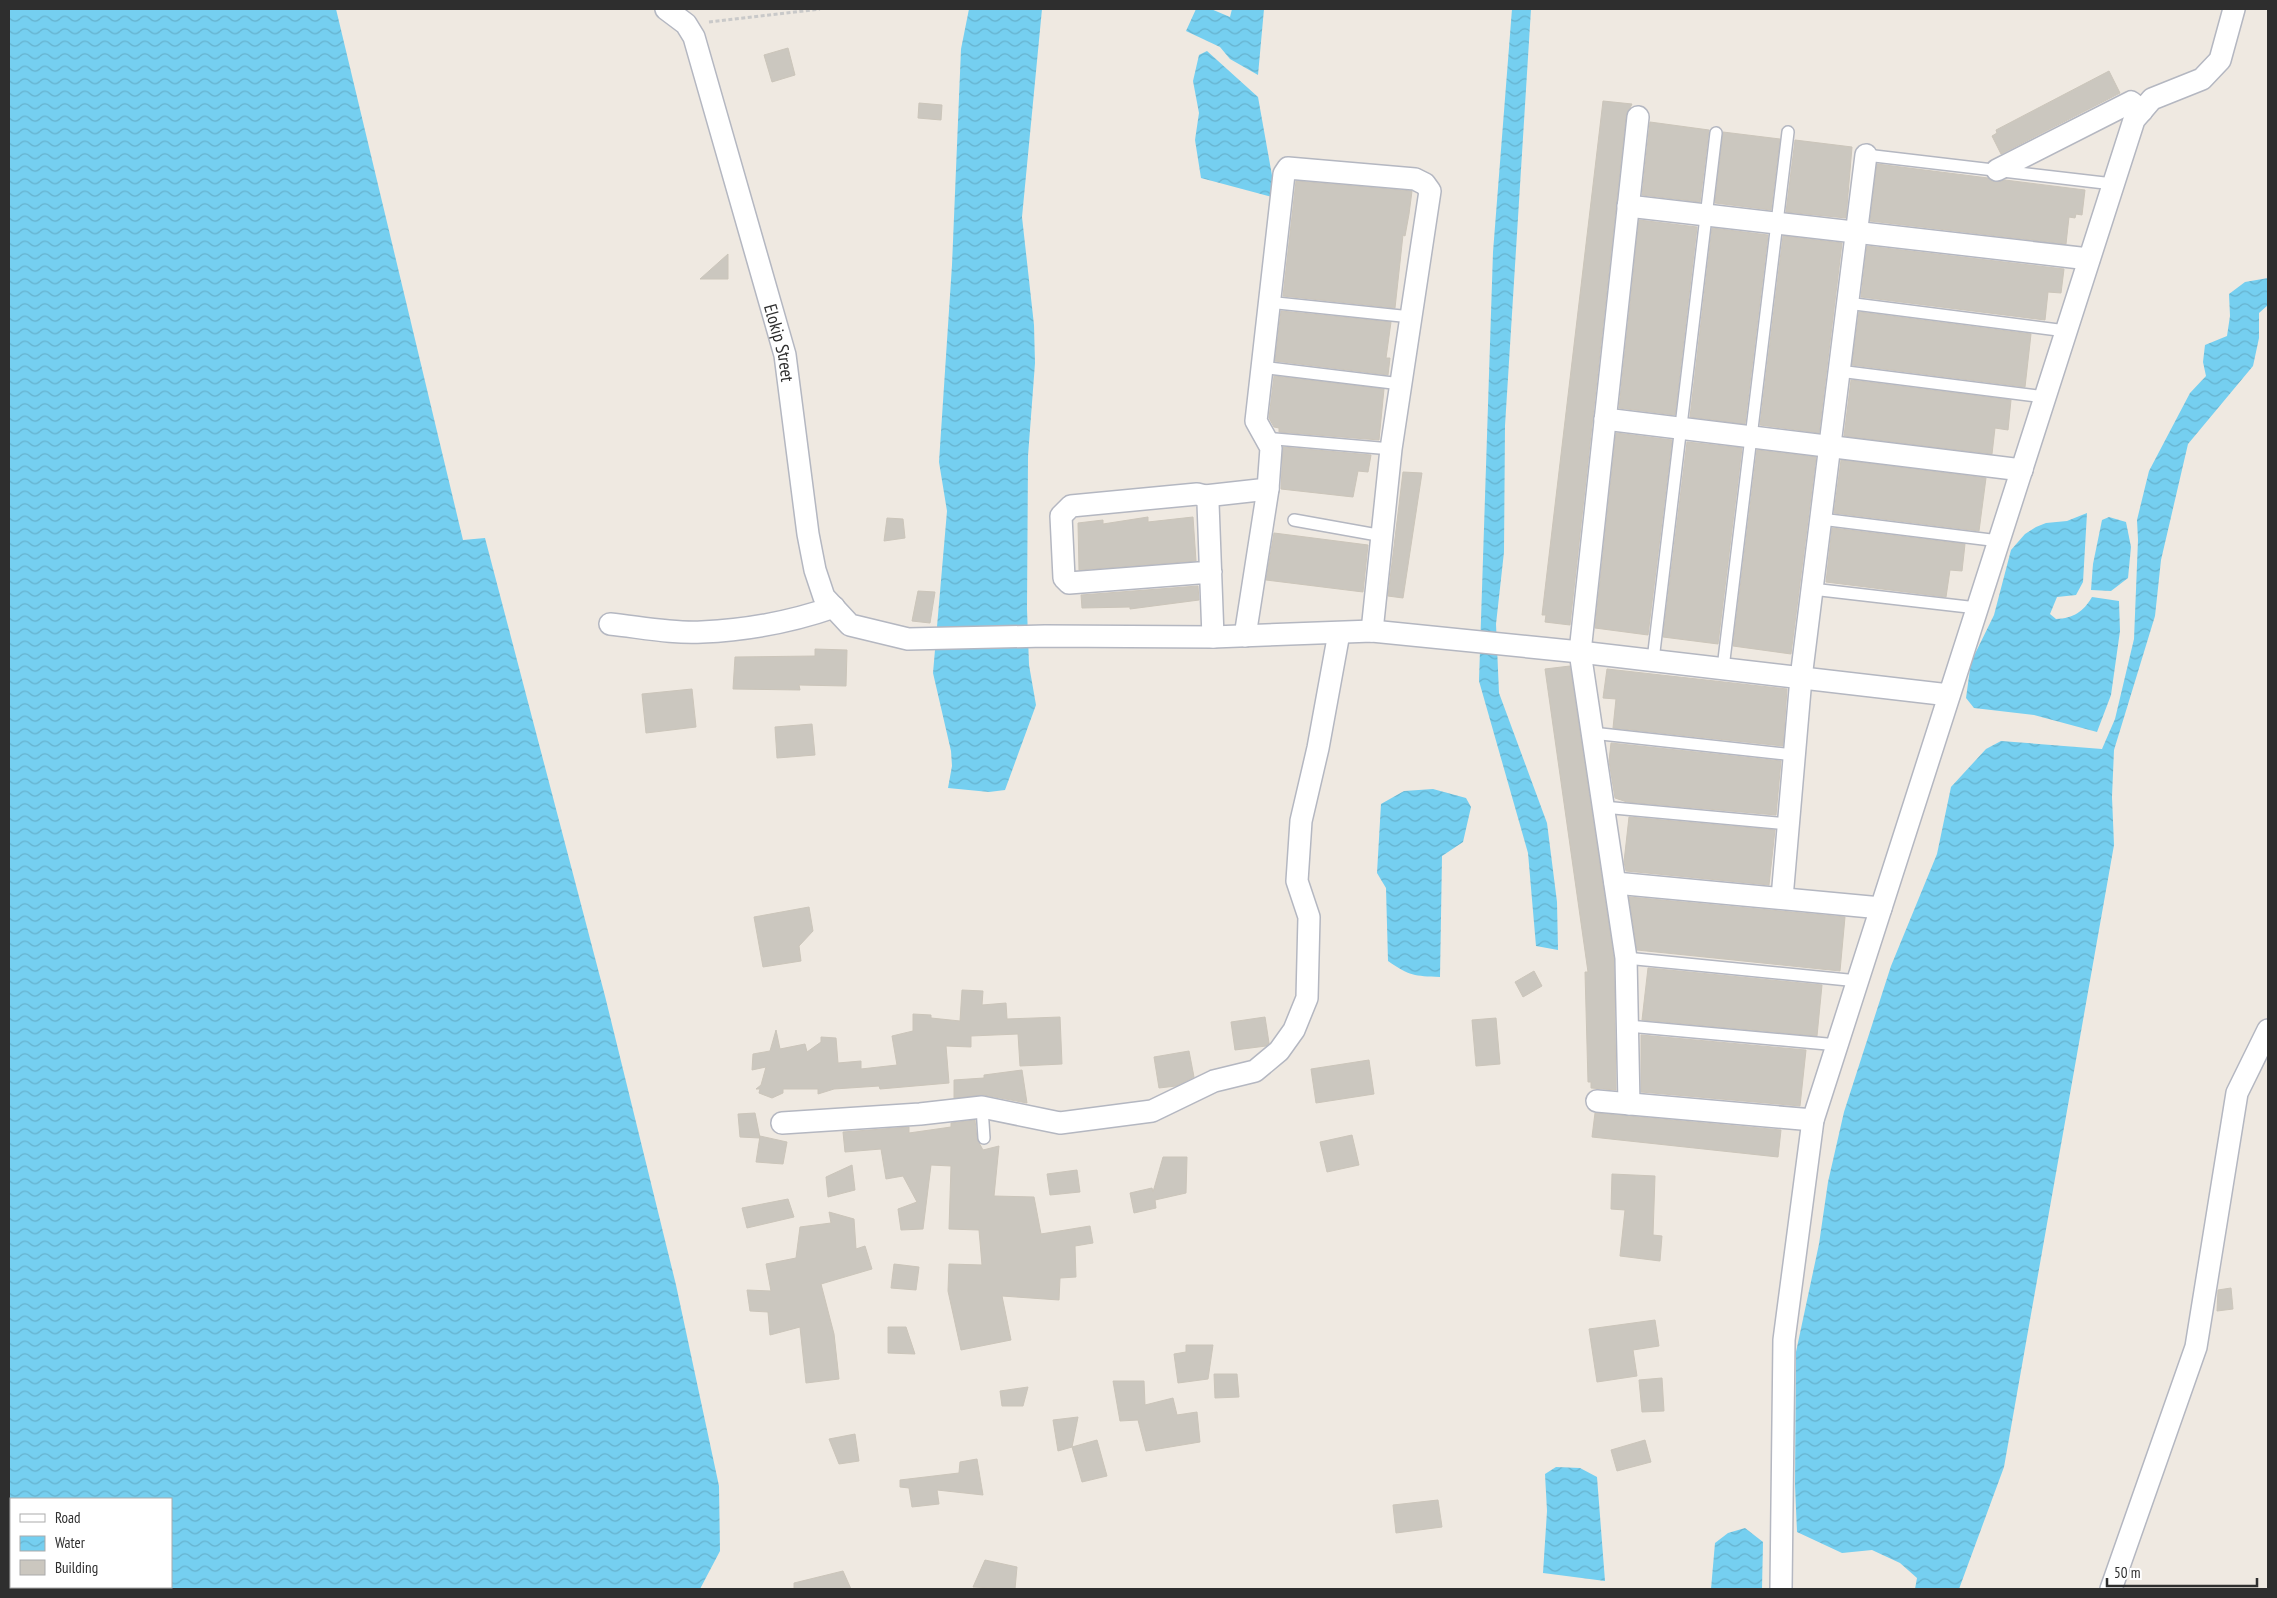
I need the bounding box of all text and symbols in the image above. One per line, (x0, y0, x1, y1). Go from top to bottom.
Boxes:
street label: Elokip Street (759, 301, 800, 383)
legend (10, 1498, 172, 1588)
text: Road (55, 1508, 81, 1527)
text: Water (55, 1533, 86, 1552)
scale bar (2107, 1556, 2257, 1588)
text: Building (55, 1558, 98, 1577)
text: 50 m (2114, 1563, 2140, 1582)

